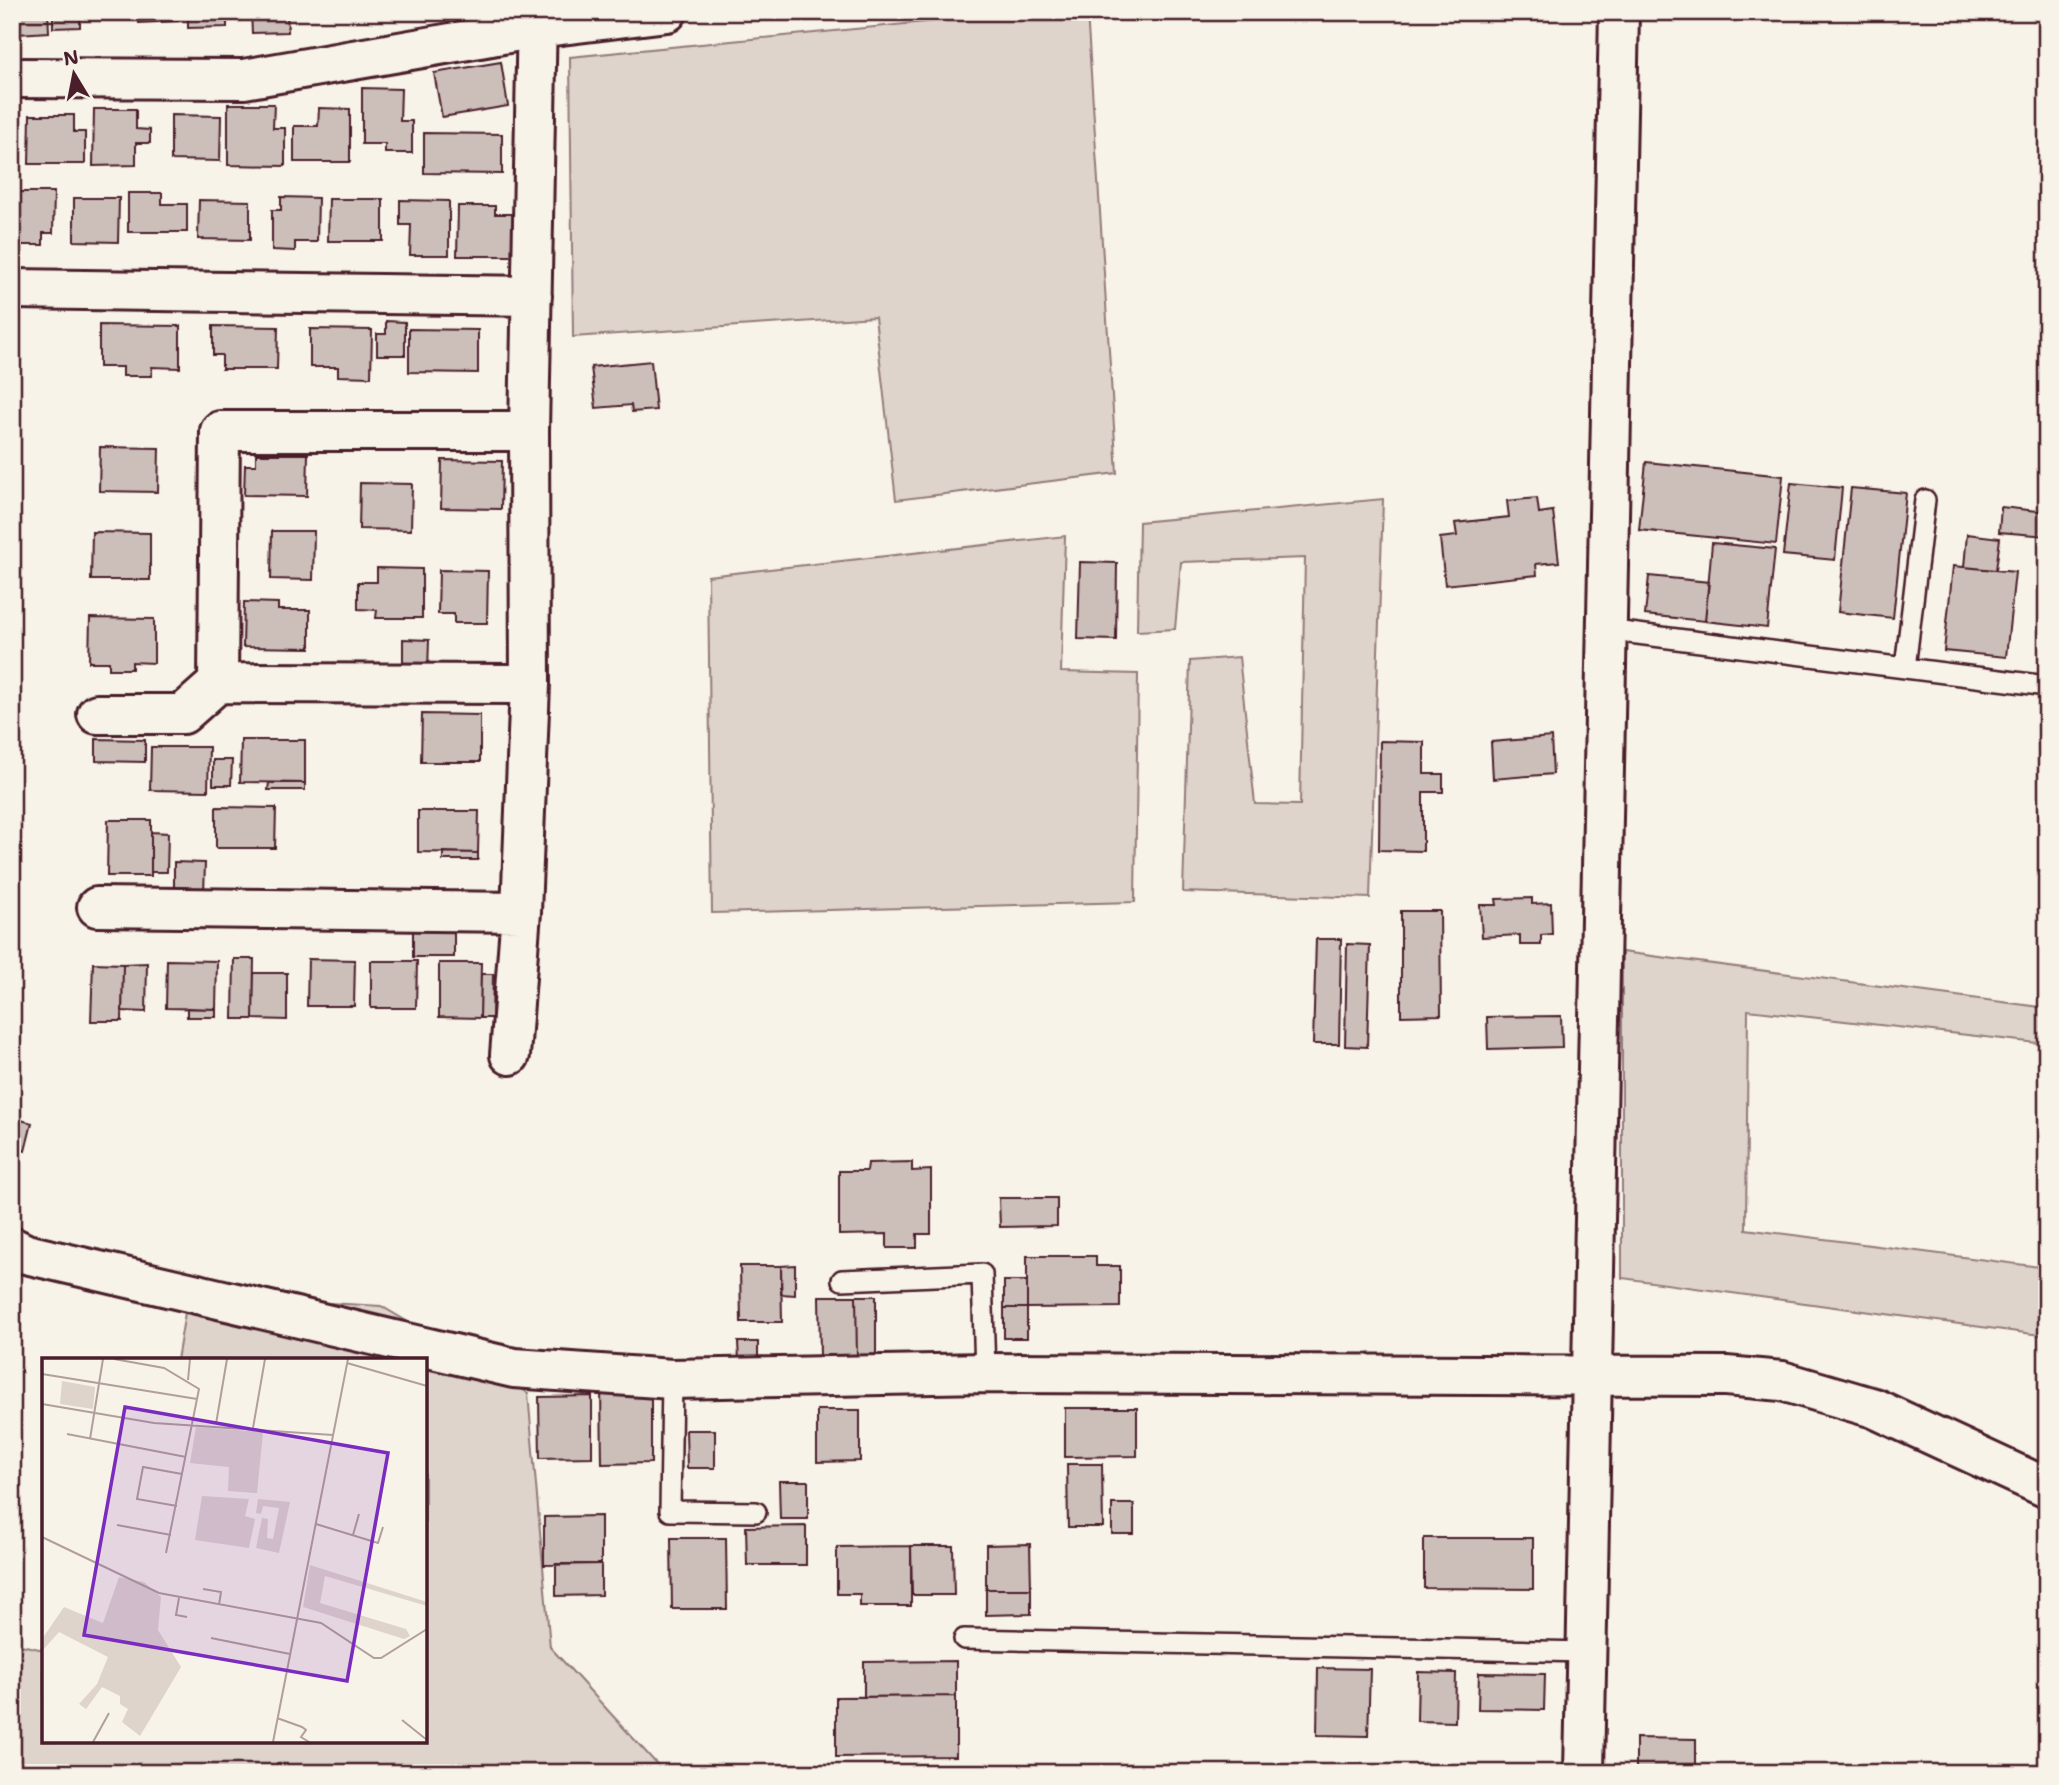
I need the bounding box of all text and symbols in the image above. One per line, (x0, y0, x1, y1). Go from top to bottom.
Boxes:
north arrow (38, 38, 108, 108)
text: N (62, 44, 81, 71)
inset map (42, 1358, 427, 1743)

